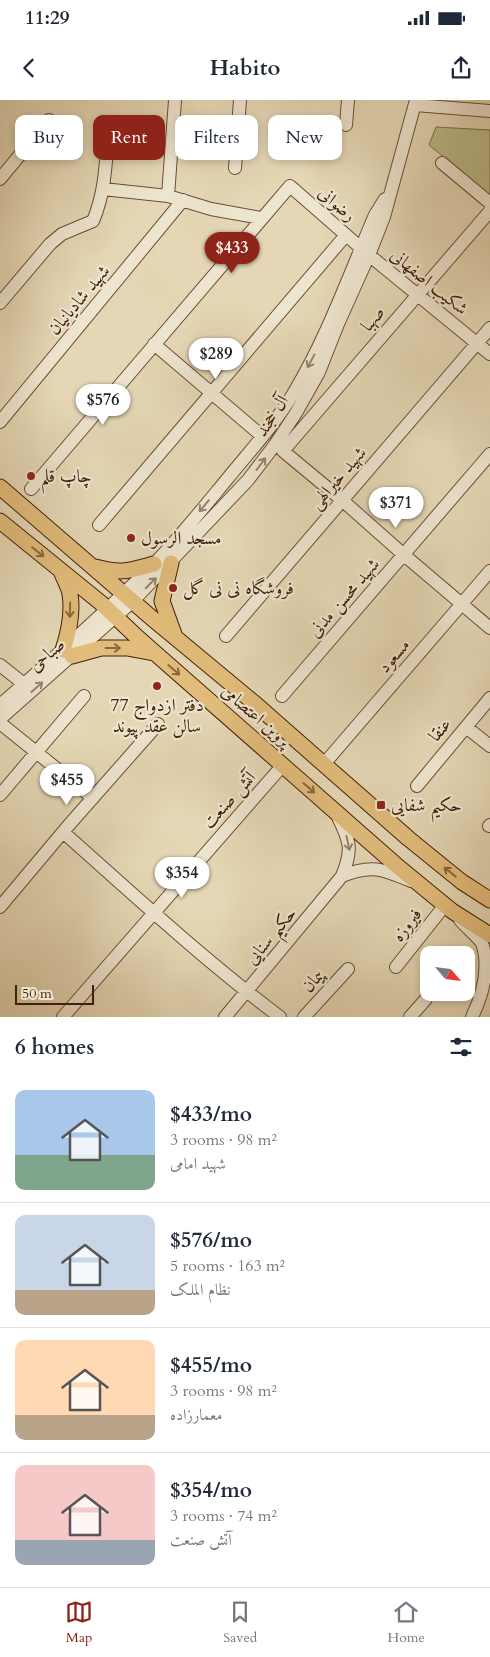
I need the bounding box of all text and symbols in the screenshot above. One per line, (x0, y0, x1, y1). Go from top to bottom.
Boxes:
text: 11:29 (25, 5, 69, 31)
text: Habito (210, 53, 280, 83)
icon: back (15, 54, 43, 82)
icon: share (447, 54, 475, 82)
chip: Buy (15, 115, 83, 160)
chip: Rent (93, 115, 165, 160)
chip: Filters (175, 115, 258, 160)
chip: New (268, 115, 342, 160)
street label: رضوانی (313, 180, 361, 228)
pin: $433 (202, 232, 262, 274)
text: $433 (216, 237, 248, 259)
street label: شکیب اصفهانی (385, 243, 473, 321)
street label: شهید شادیانیان (42, 260, 116, 340)
street label: صهبا (355, 301, 391, 337)
pin: $289 (186, 338, 246, 380)
text: $289 (200, 343, 232, 365)
one-way arrow (305, 354, 315, 368)
pin: $576 (73, 384, 133, 426)
street label: آل خجند (249, 388, 296, 442)
text: $576 (87, 389, 119, 411)
street label: شهید خیرالهی (304, 441, 372, 515)
one-way arrow (255, 458, 266, 471)
place label: چاپ قلم (41, 464, 92, 494)
marker: چاپ قلم (25, 470, 37, 482)
pin: $371 (366, 486, 426, 529)
text: $371 (380, 492, 412, 514)
one-way arrow (199, 499, 210, 512)
place label: مسجد الرسول (141, 526, 222, 551)
marker: مسجد الرسول (125, 532, 137, 544)
one-way arrow (31, 546, 44, 557)
street label: شهید محسن مدنی (302, 553, 386, 643)
place label: فروشگاه نی نی گل (183, 576, 294, 601)
one-way arrow (145, 577, 157, 589)
marker: فروشگاه نی نی گل (167, 582, 179, 594)
one-way arrow (65, 601, 75, 617)
street label: صباحی (23, 632, 71, 678)
street label: مسعود (372, 633, 416, 679)
one-way arrow (104, 643, 121, 653)
one-way arrow (167, 664, 180, 675)
street label: پروین اعتصامی (216, 679, 297, 754)
marker: دفتر ازدواج 77 سالن عقد پیوند (151, 680, 163, 692)
one-way arrow (30, 681, 43, 692)
place label: دفتر ازدواج 77 سالن عقد پیوند (110, 693, 204, 740)
street label: عنقا (423, 713, 457, 747)
pin: $455 (37, 764, 97, 806)
street label: آتش صنعت (196, 764, 263, 834)
text: $455 (51, 769, 83, 791)
one-way arrow (303, 783, 316, 794)
place label: حکیم شفایی (391, 793, 462, 823)
marker: حکیم شفایی (375, 799, 387, 811)
one-way arrow (344, 834, 353, 850)
pin: $354 (152, 856, 212, 899)
text: $354 (166, 862, 198, 884)
one-way arrow (444, 867, 457, 878)
street label: حکیم سنایی (239, 902, 306, 973)
street label: فیروزه (386, 903, 428, 947)
north arrow (420, 946, 475, 1001)
map controls (420, 946, 475, 1001)
street label: پیمان (296, 963, 331, 998)
scale bar (15, 982, 94, 1005)
text: 50 m (22, 984, 52, 1003)
text: 6 homes (15, 1033, 94, 1062)
icon: filters (447, 1033, 475, 1061)
text: $433/mo (170, 1100, 252, 1129)
icon: home (55, 1110, 115, 1170)
text: 3 rooms · 98 m² (170, 1129, 277, 1151)
text: شهید امامی (170, 1153, 226, 1175)
text: $576/mo (170, 1226, 252, 1255)
icon: home (55, 1235, 115, 1295)
text: 5 rooms · 163 m² (170, 1255, 285, 1277)
text: نظام الملک (170, 1279, 230, 1301)
text: $455/mo (170, 1351, 252, 1380)
icon: home (55, 1360, 115, 1420)
text: 3 rooms · 98 m² (170, 1380, 277, 1402)
text: معمارزاده (170, 1404, 223, 1426)
text: $354/mo (170, 1476, 252, 1505)
icon: home (55, 1485, 115, 1545)
text: 3 rooms · 74 m² (170, 1505, 277, 1527)
text: آتش صنعت (170, 1529, 232, 1551)
tab: Map (65, 1598, 93, 1647)
tab: Saved (223, 1598, 257, 1647)
tab: Home (387, 1598, 425, 1647)

